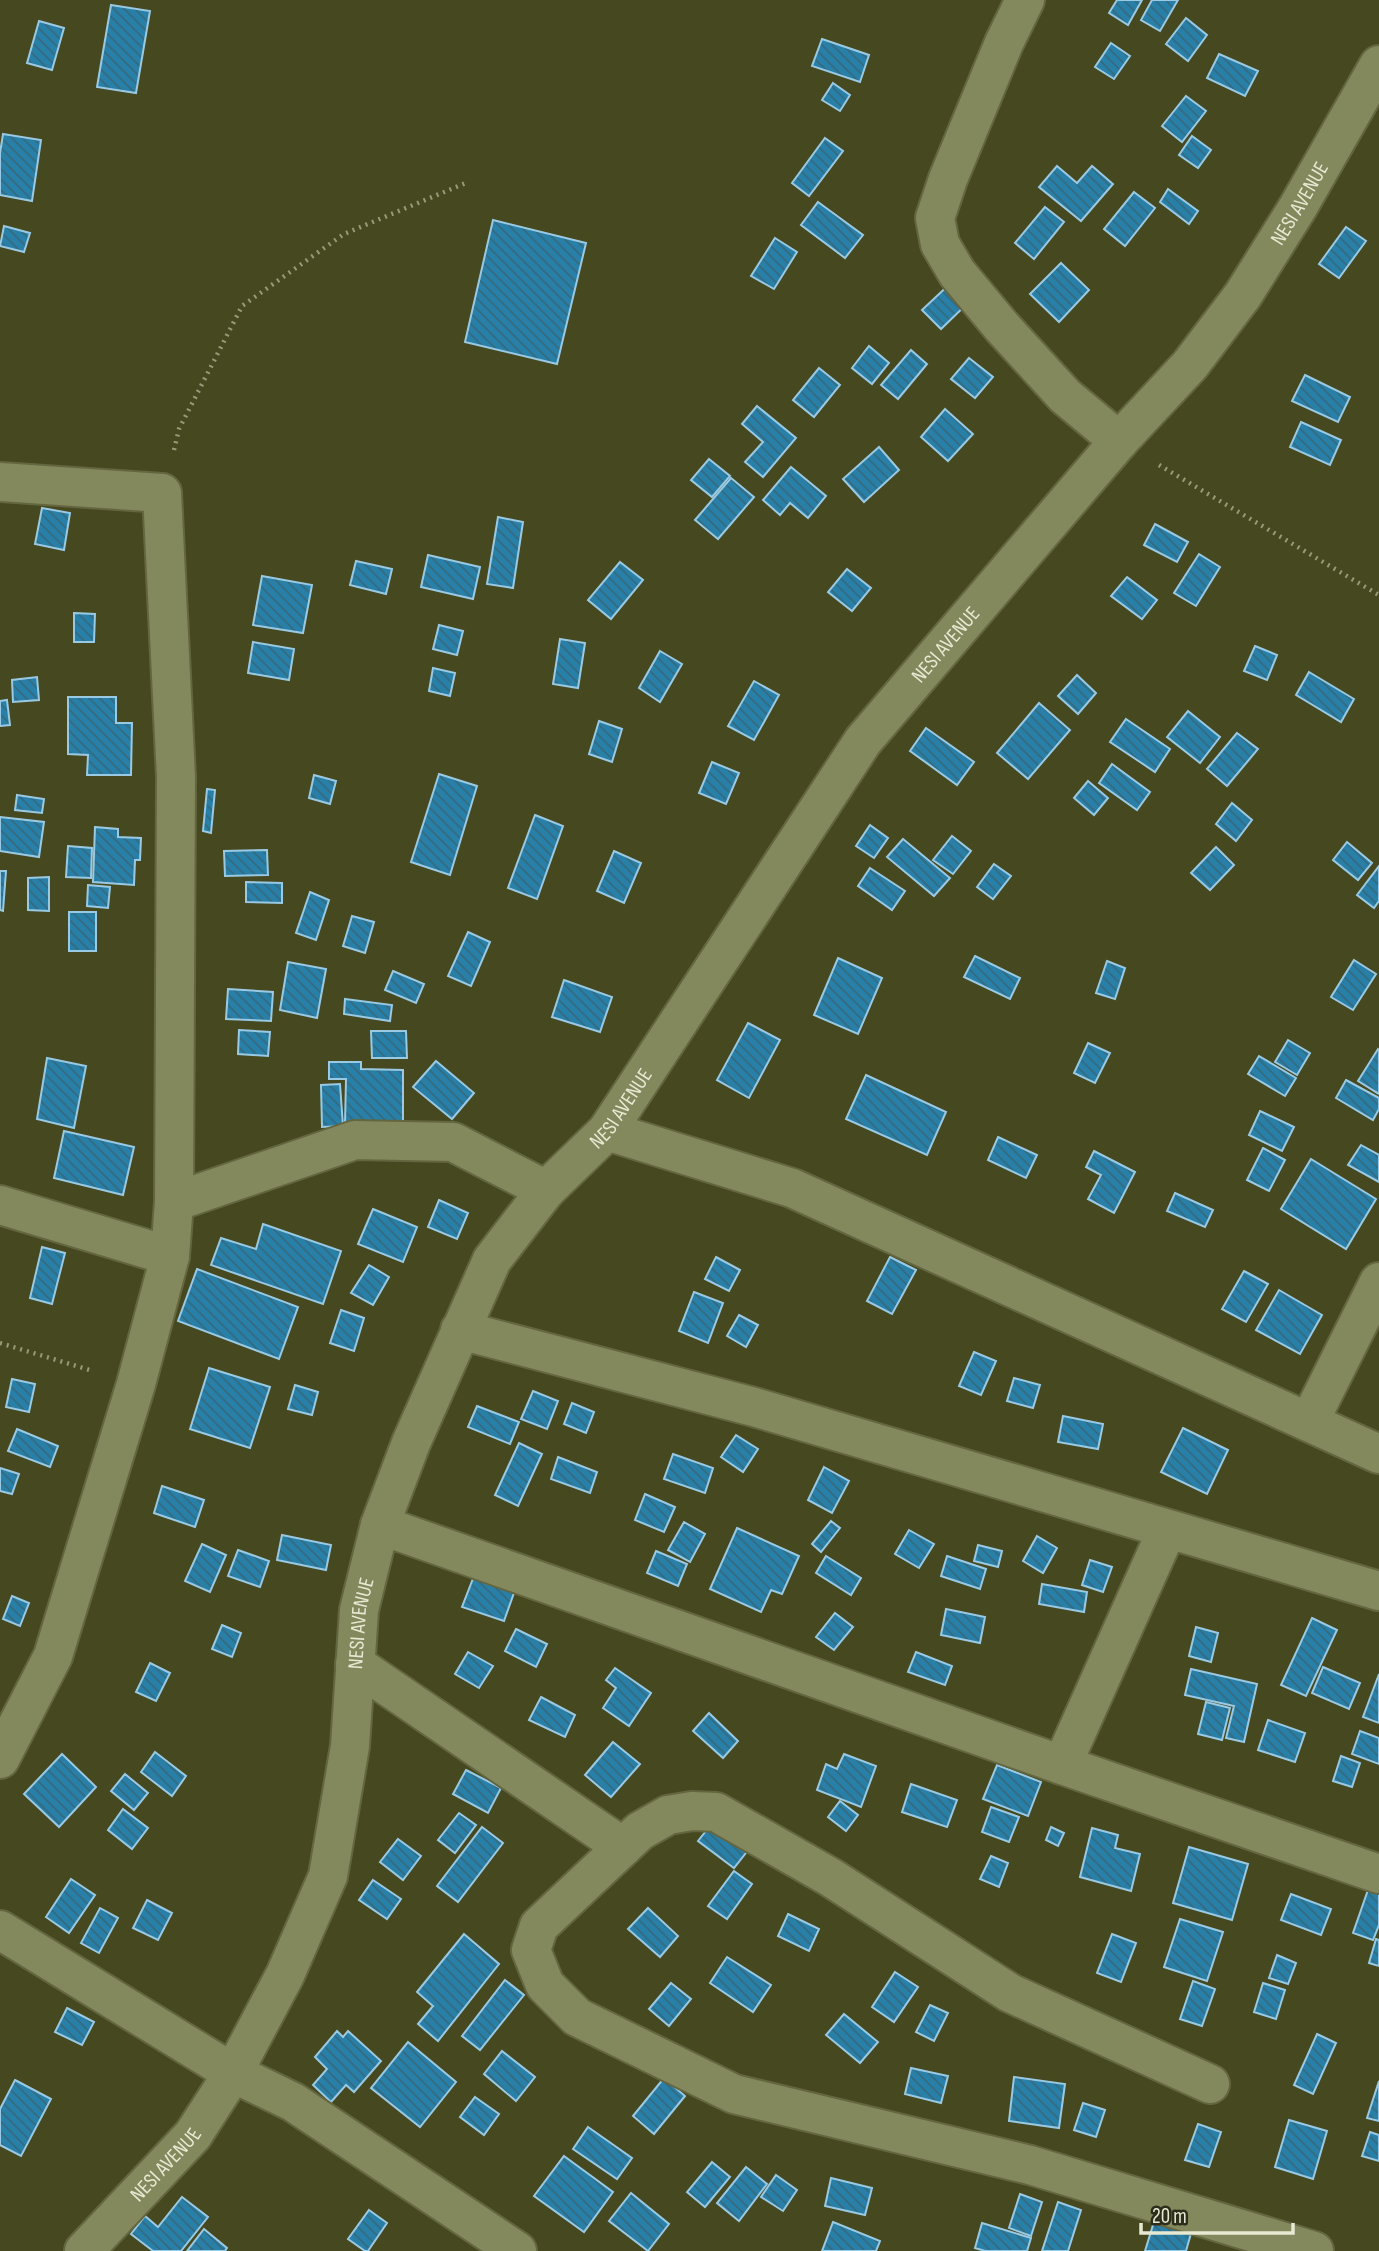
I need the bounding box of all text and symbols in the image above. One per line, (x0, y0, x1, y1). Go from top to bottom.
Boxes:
street label: NESI AVENUE (1265, 158, 1334, 250)
street label: NESI AVENUE (906, 602, 985, 688)
street label: NESI AVENUE (584, 1064, 658, 1154)
street label: NESI AVENUE (343, 1575, 380, 1670)
street label: NESI AVENUE (125, 2123, 207, 2207)
scale bar (1141, 2192, 1293, 2236)
text: 20 m (1152, 2204, 1187, 2229)

